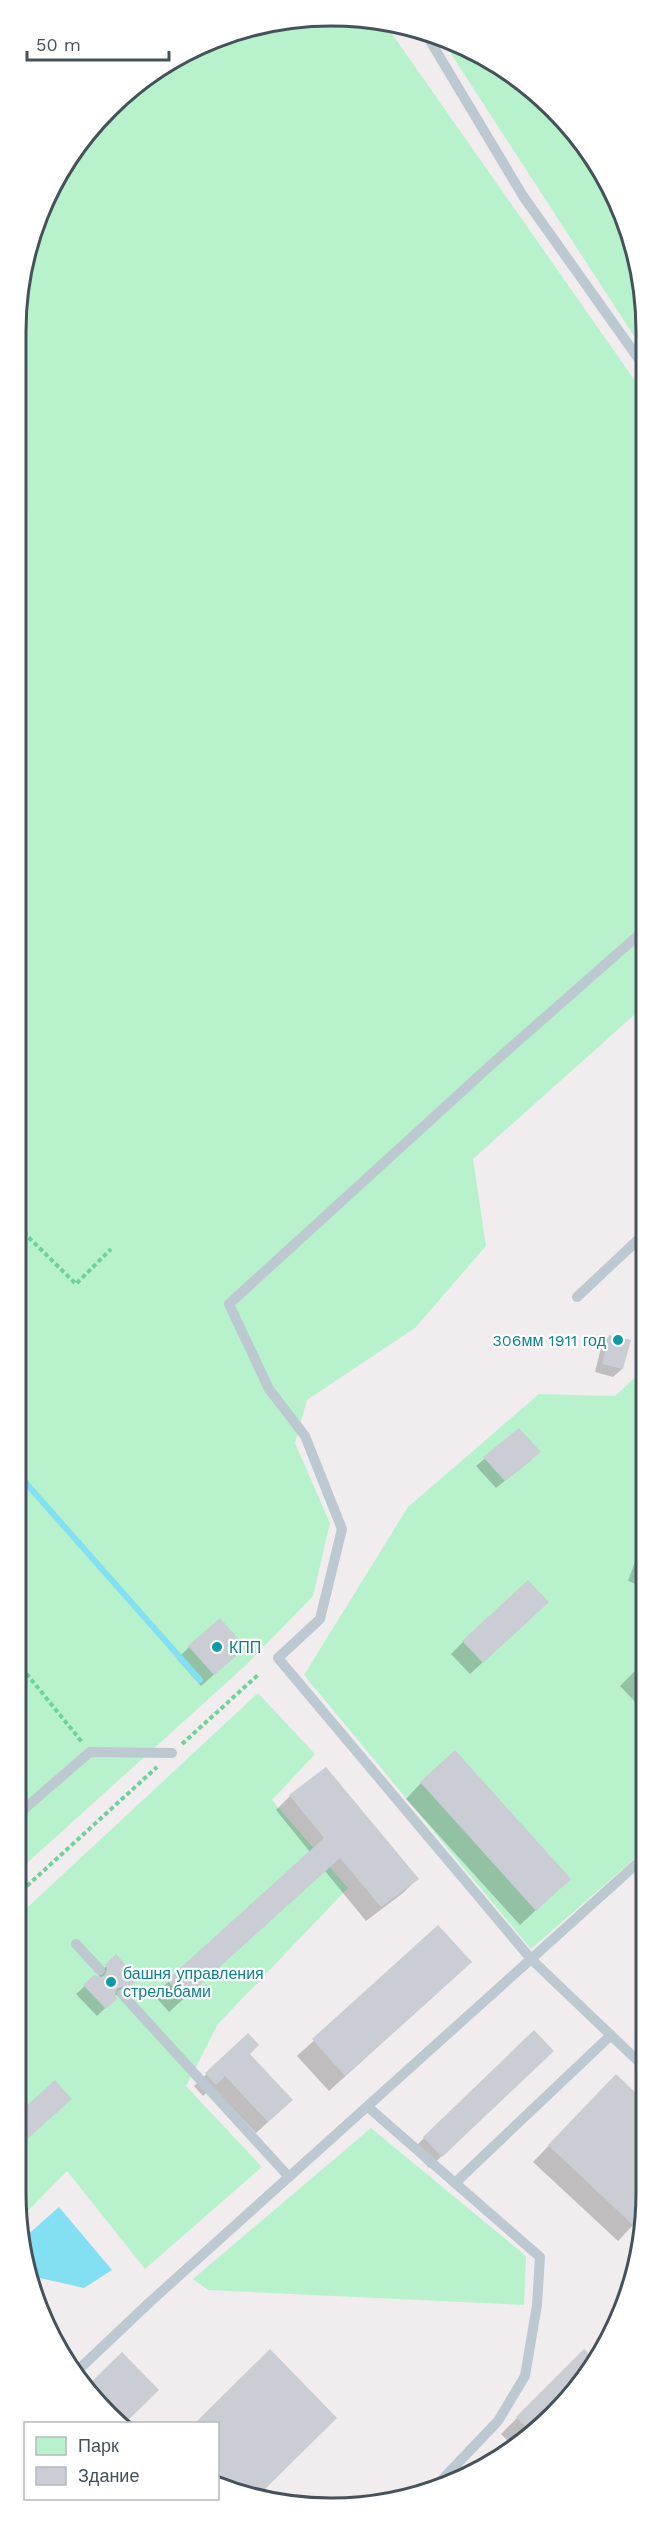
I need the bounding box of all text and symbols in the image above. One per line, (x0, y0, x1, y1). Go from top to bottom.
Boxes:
scale bar (27, 24, 170, 62)
text: 50 m (36, 34, 81, 55)
place label: 306мм 1911 год (492, 1331, 607, 1350)
marker: 306мм 1911 год (611, 1333, 625, 1347)
place label: КПП (229, 1638, 261, 1657)
marker: КПП (210, 1640, 224, 1654)
place label: башня управления стрельбами (123, 1964, 264, 2001)
marker: башня управления стрельбами (104, 1975, 118, 1989)
legend (24, 2422, 219, 2500)
text: Парк (78, 2435, 119, 2456)
text: Здание (78, 2465, 139, 2486)

